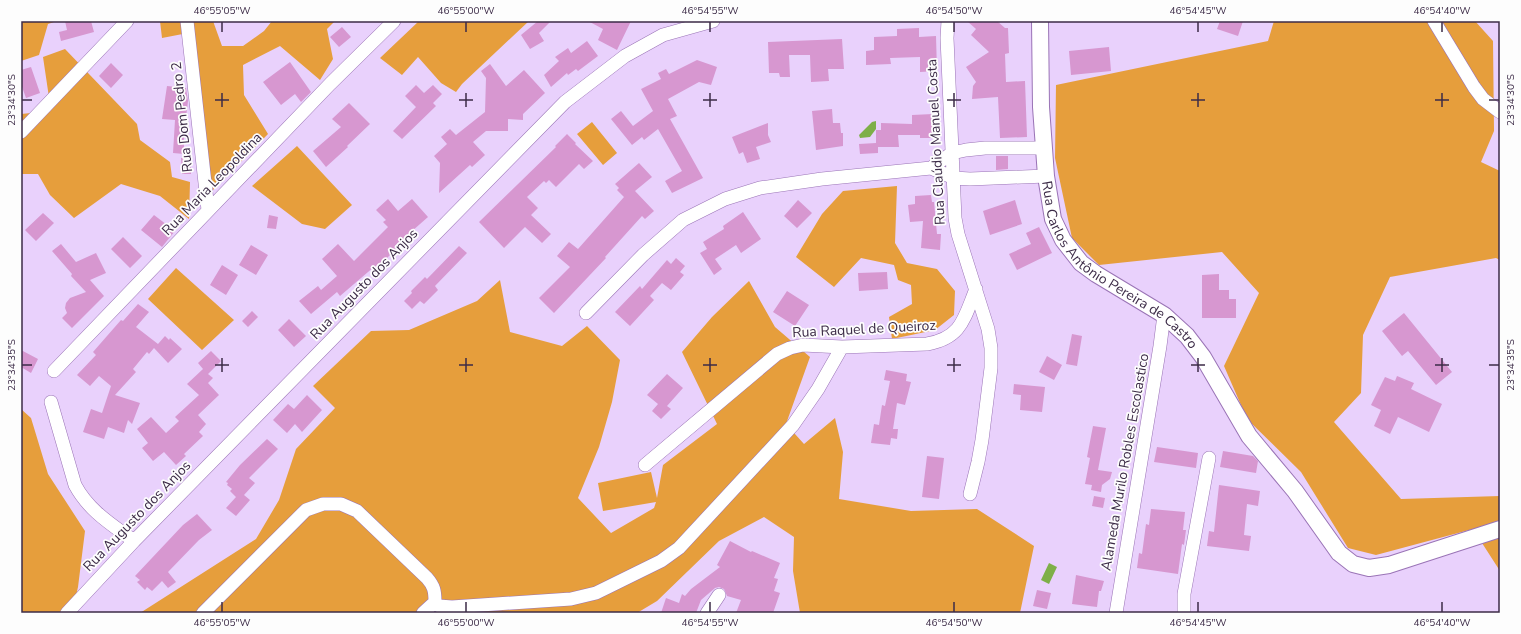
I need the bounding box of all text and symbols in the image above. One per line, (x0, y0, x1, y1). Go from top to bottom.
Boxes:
text: 46°55'05"W (194, 4, 250, 18)
text: 46°55'00"W (438, 4, 494, 18)
text: 46°54'55"W (682, 4, 738, 18)
text: 46°54'50"W (926, 4, 982, 18)
text: 46°54'45"W (1170, 4, 1226, 18)
text: 46°54'40"W (1414, 4, 1470, 18)
street label: Rua Claúdio Manuel Costa (922, 59, 950, 225)
street label: Rua Dom Pedro 2 (167, 61, 197, 173)
text: 23°34'30"S (5, 74, 19, 126)
text: 23°34'30"S (1504, 74, 1518, 126)
street label: Rua Maria Leopoldina (158, 128, 266, 240)
street label: Rua Carlos Antônio Pereira de Castro (1037, 180, 1203, 353)
street label: Rua Augusto dos Anjos (306, 224, 422, 344)
street label: Rua Raquel de Queiroz (792, 316, 937, 342)
text: 23°34'35"S (5, 339, 19, 391)
text: 23°34'35"S (1504, 339, 1518, 391)
street label: Alameda Murilo Robles Escolastico (1097, 352, 1154, 572)
street label: Rua Augusto dos Anjos (79, 456, 195, 576)
text: 46°55'05"W (194, 616, 250, 630)
text: 46°55'00"W (438, 616, 494, 630)
text: 46°54'55"W (682, 616, 738, 630)
text: 46°54'50"W (926, 616, 982, 630)
text: 46°54'45"W (1170, 616, 1226, 630)
text: 46°54'40"W (1414, 616, 1470, 630)

